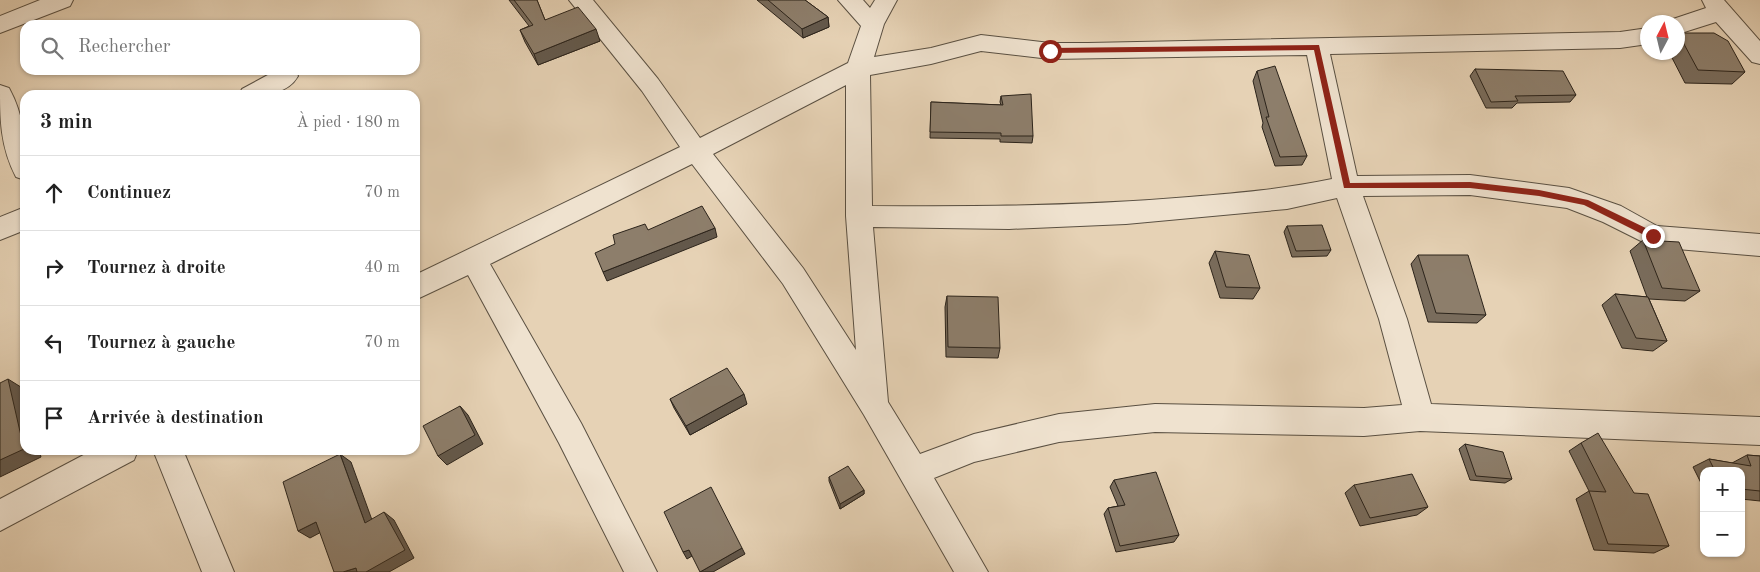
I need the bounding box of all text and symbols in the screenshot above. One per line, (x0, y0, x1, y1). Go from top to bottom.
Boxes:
north arrow (1640, 15, 1685, 60)
search box (20, 20, 420, 75)
icon: search (38, 34, 66, 62)
text: Rechercher (78, 38, 171, 57)
route start (1039, 40, 1062, 63)
text: 3 min (40, 112, 93, 133)
text: À pied · 180 m (297, 115, 400, 131)
icon: ahead (40, 179, 68, 207)
text: Continuez (87, 184, 171, 203)
text: 70 m (364, 185, 400, 201)
route end (1642, 225, 1665, 248)
icon: right (40, 254, 68, 282)
text: Tournez à droite (87, 259, 226, 278)
text: 40 m (364, 260, 400, 276)
icon: left (40, 329, 68, 357)
text: Tournez à gauche (87, 334, 235, 353)
text: 70 m (364, 335, 400, 351)
icon: arrive (40, 404, 68, 432)
text: Arrivée à destination (87, 409, 263, 428)
map controls (1700, 467, 1745, 557)
button: + (1700, 467, 1745, 512)
button: − (1700, 512, 1745, 557)

